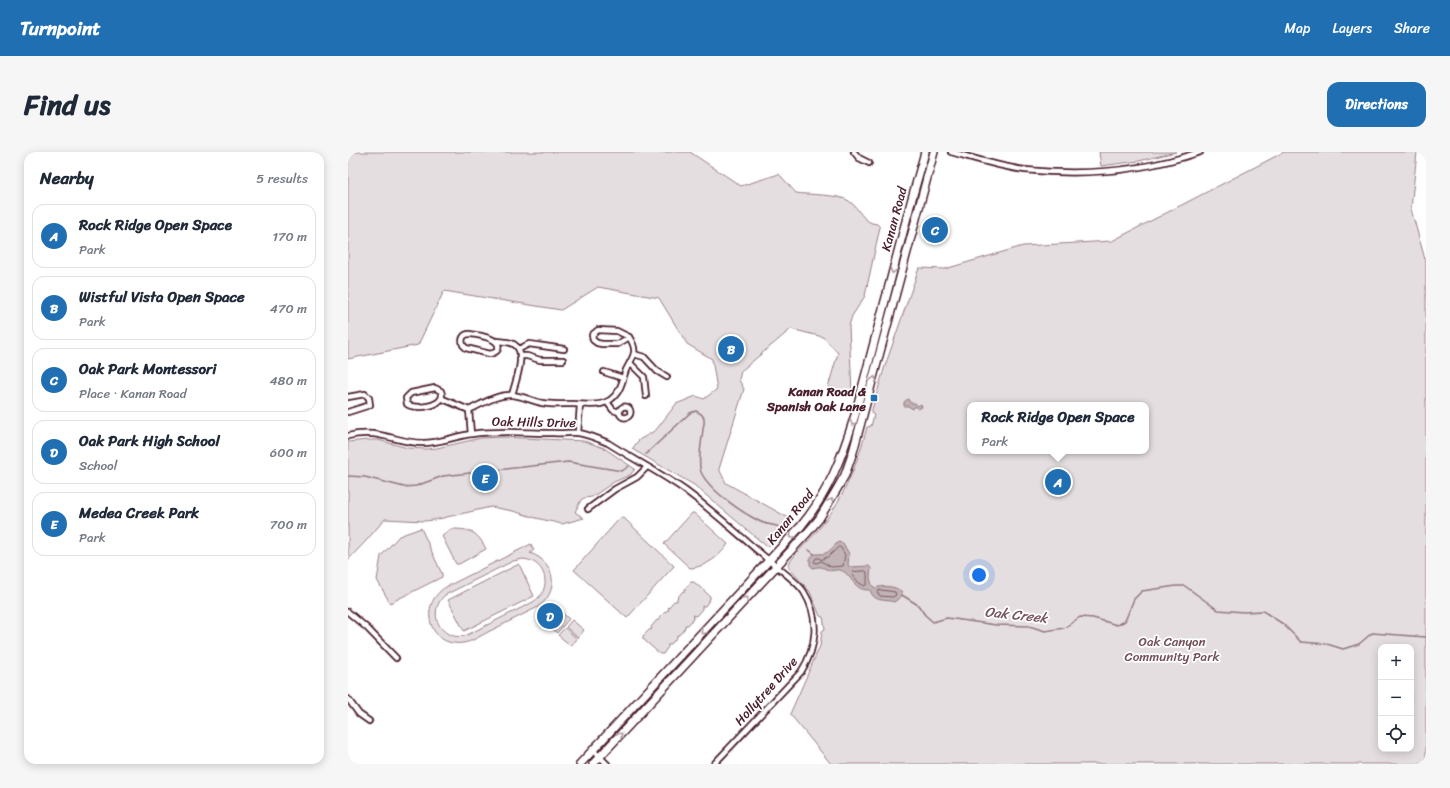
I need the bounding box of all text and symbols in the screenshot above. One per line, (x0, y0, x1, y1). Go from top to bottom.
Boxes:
text: Turnpoint (20, 12, 101, 45)
text: Map (1285, 16, 1310, 41)
text: Layers (1332, 16, 1372, 41)
text: Share (1394, 16, 1430, 41)
text: Find us (24, 80, 111, 129)
button: Directions (1327, 82, 1426, 127)
text: Nearby (40, 163, 94, 193)
text: 5 results (256, 167, 308, 190)
street label: Kanan Road (874, 183, 914, 254)
text: Rock Ridge Open Space (79, 212, 232, 238)
pin: C (922, 215, 948, 245)
text: A (50, 225, 58, 248)
text: 170 m (272, 225, 307, 248)
text: Park (79, 238, 106, 261)
one-way arrow (889, 267, 898, 274)
text: Wistful Vista Open Space (79, 284, 245, 310)
text: B (50, 297, 58, 320)
text: 470 m (270, 297, 307, 320)
text: Park (79, 310, 106, 333)
pin: B (718, 334, 744, 364)
text: Oak Park Montessori (79, 356, 216, 382)
text: C (50, 369, 58, 392)
text: 480 m (269, 369, 307, 392)
one-way arrow (869, 375, 878, 382)
place label: Kanan Road & Spanish Oak Lane (766, 380, 867, 418)
text: Place · Kanan Road (79, 382, 187, 405)
marker: Kanan Road & Spanish Oak Lane (869, 393, 879, 403)
popup (967, 402, 1149, 454)
text: Rock Ridge Open Space (982, 404, 1134, 430)
street label: Oak Hills Drive (492, 410, 577, 434)
one-way arrow (849, 420, 858, 427)
text: Oak Park High School (79, 428, 220, 454)
text: Park (982, 430, 1008, 453)
text: D (50, 441, 58, 464)
text: 600 m (270, 441, 307, 464)
text: School (79, 454, 117, 477)
pin: E (472, 463, 498, 493)
pin: A (1045, 467, 1071, 497)
street label: Kanan Road (760, 483, 820, 550)
one-way arrow (826, 498, 833, 505)
text: Medea Creek Park (79, 500, 199, 526)
text: E (50, 513, 58, 536)
text: 700 m (270, 513, 307, 536)
text: Park (79, 526, 106, 549)
one-way arrow (789, 532, 796, 539)
your location (969, 565, 989, 585)
one-way arrow (741, 596, 749, 604)
water label: Oak Creek (983, 599, 1050, 631)
pin: D (537, 601, 563, 631)
one-way arrow (700, 627, 708, 635)
park label: Oak Canyon Community Park (1125, 630, 1219, 668)
map controls (1378, 644, 1414, 752)
button: + (1378, 644, 1414, 680)
street label: Hollytree Drive (728, 651, 804, 731)
button: − (1378, 680, 1414, 716)
button: locate (1378, 716, 1414, 752)
one-way arrow (615, 733, 622, 740)

